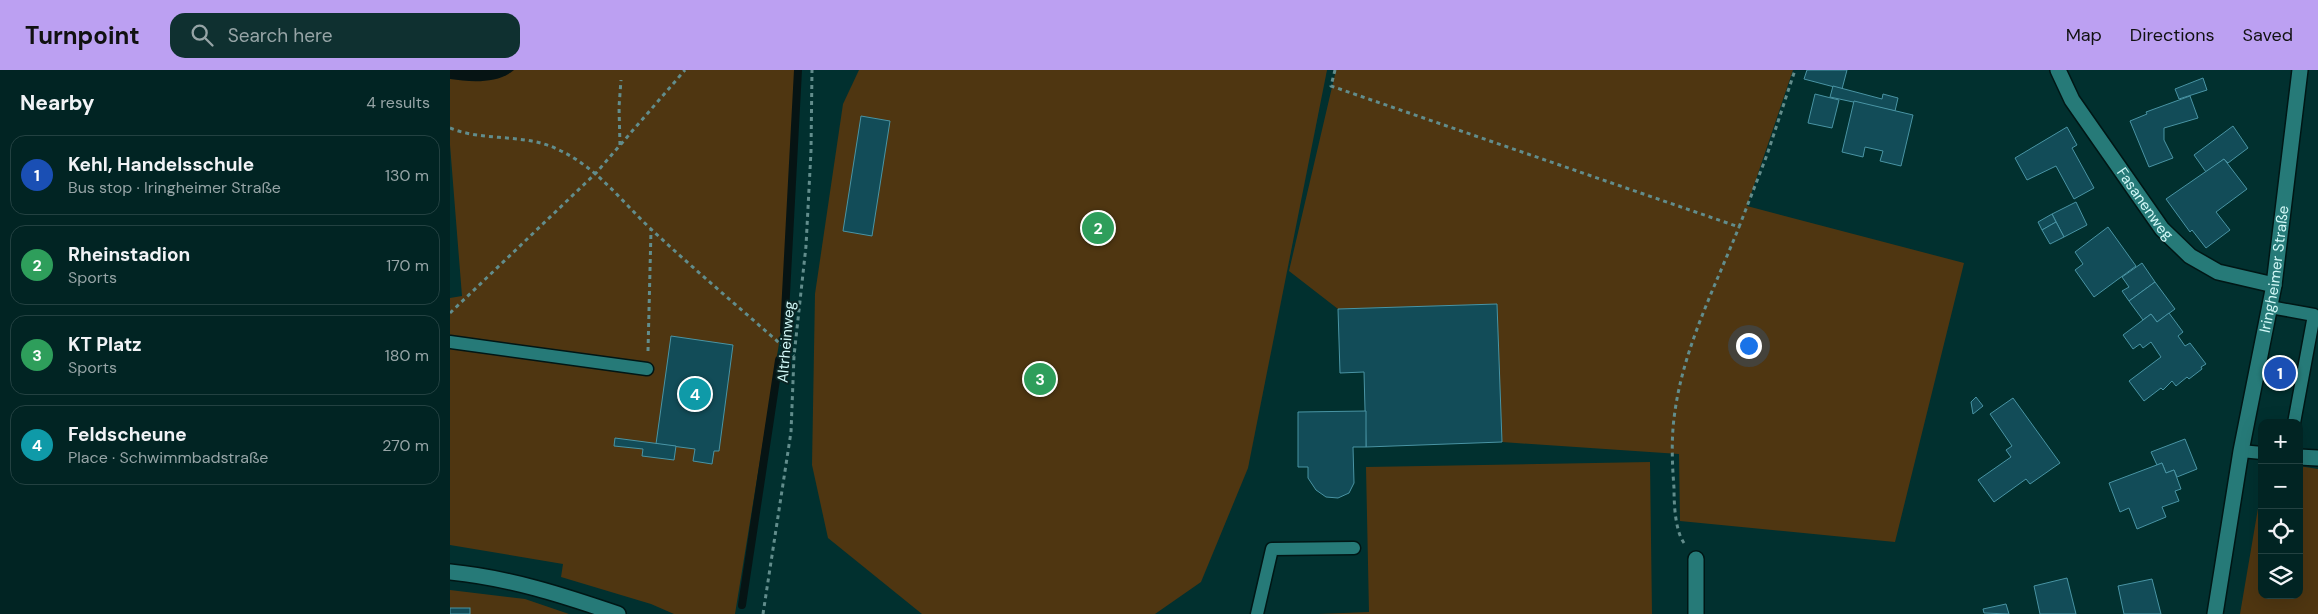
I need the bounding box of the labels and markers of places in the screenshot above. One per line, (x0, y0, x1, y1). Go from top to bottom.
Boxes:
pin: 2 (1082, 209, 1114, 247)
pin: 1 (2264, 354, 2296, 392)
pin: 3 (1024, 360, 1056, 398)
pin: 4 (679, 375, 711, 413)

